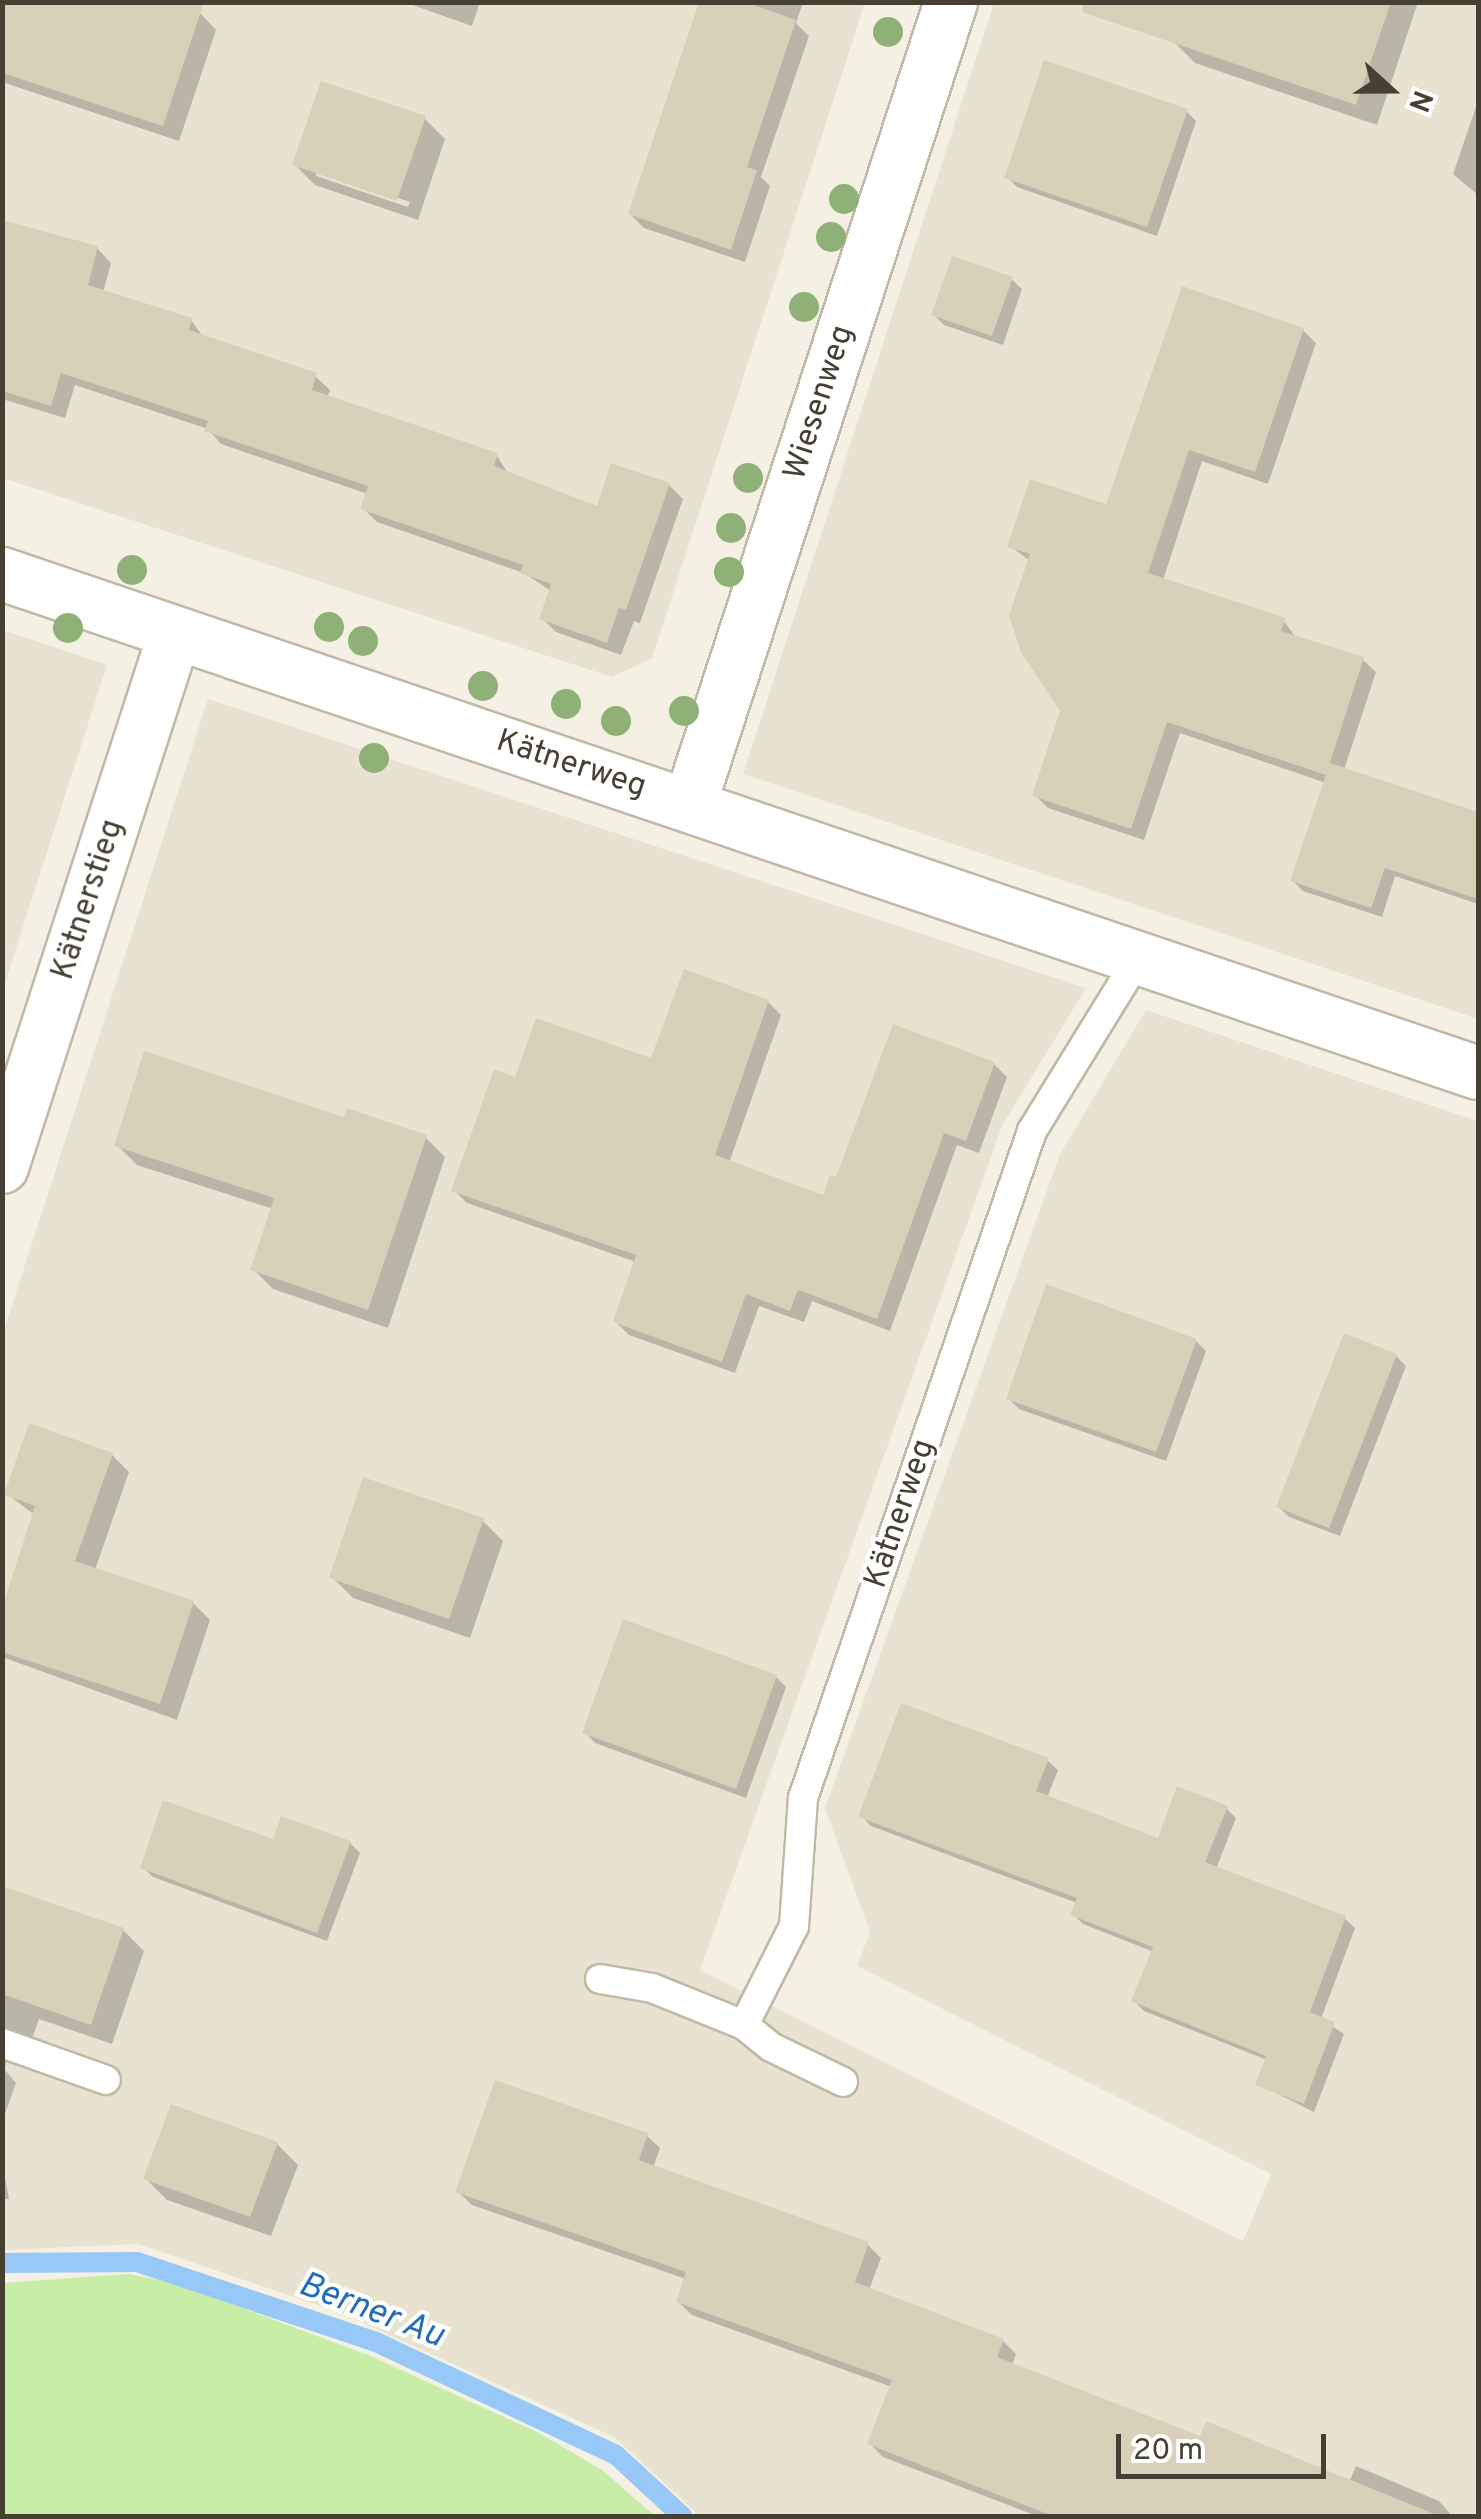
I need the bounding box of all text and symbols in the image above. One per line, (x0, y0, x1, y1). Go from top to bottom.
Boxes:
north arrow (1341, 40, 1441, 140)
text: N (1399, 85, 1439, 117)
street label: Wiesenweg (777, 321, 863, 485)
street label: Kätnerweg (491, 723, 651, 807)
street label: Kätnerstieg (45, 815, 133, 985)
street label: Kätnerweg (858, 1434, 944, 1594)
water label: Berner Au (292, 2264, 450, 2358)
scale bar (1121, 2414, 1331, 2476)
text: 20 m (1133, 2433, 1203, 2470)

